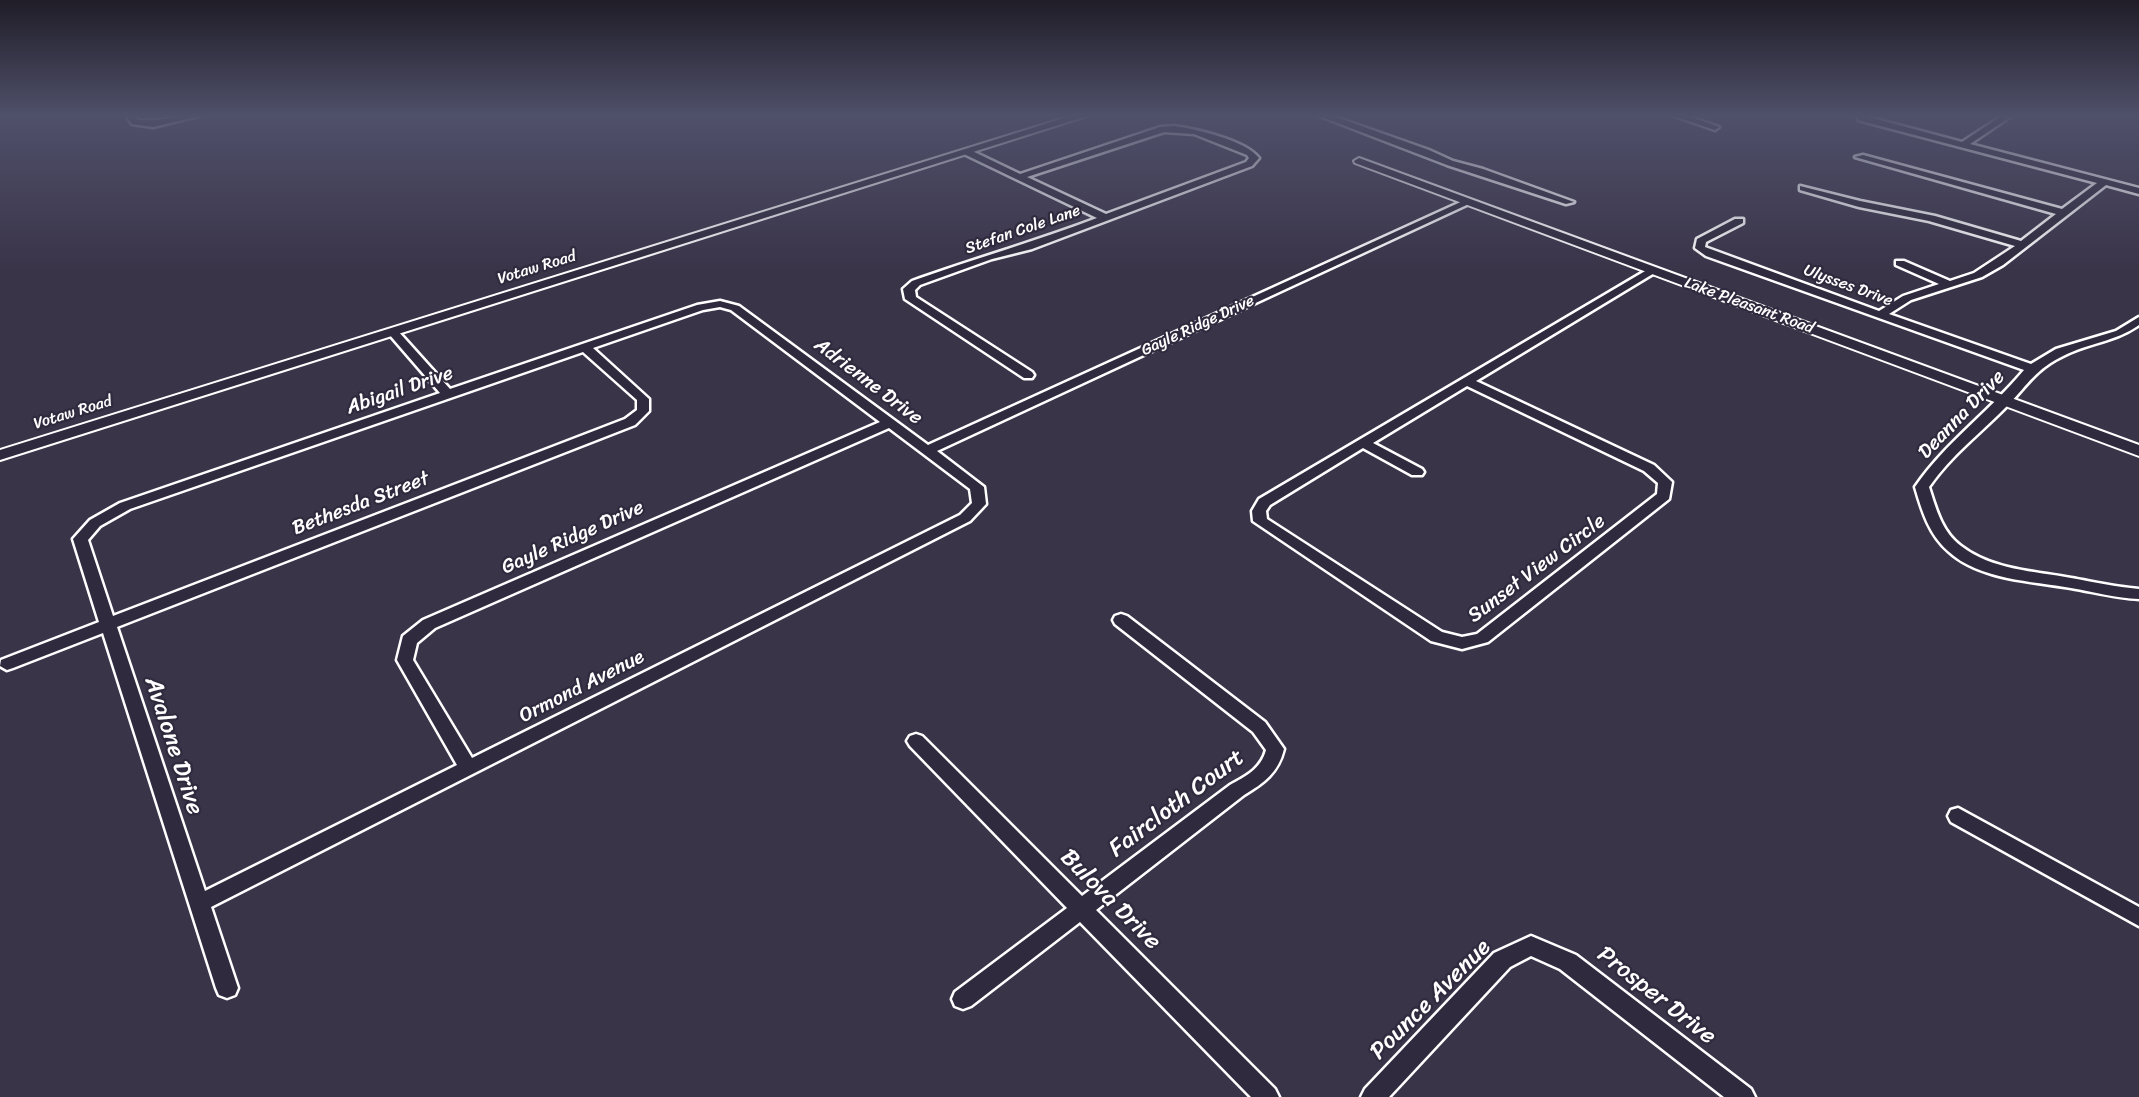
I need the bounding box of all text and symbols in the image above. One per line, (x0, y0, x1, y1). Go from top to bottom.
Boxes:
street label: Stefan Cole Lane (963, 201, 1083, 259)
street label: Votaw Road (496, 247, 578, 289)
street label: Ulysses Drive (1801, 261, 1895, 311)
street label: Lake Pleasant Road (1682, 274, 1816, 338)
street label: Gayle Ridge Drive (1138, 291, 1258, 361)
street label: Adrienne Drive (809, 333, 927, 431)
street label: Abigail Drive (343, 362, 457, 420)
street label: Deanna Drive (1914, 366, 2010, 464)
street label: Votaw Road (32, 392, 114, 434)
street label: Bethesda Street (289, 467, 433, 541)
street label: Gayle Ridge Drive (498, 496, 648, 580)
street label: Sunset View Circle (1464, 510, 1610, 628)
street label: Ormond Avenue (515, 645, 649, 729)
street label: Avalone Drive (137, 673, 209, 819)
street label: Faircloth Court (1104, 744, 1250, 864)
street label: Bulova Drive (1054, 844, 1166, 956)
street label: Pounce Avenue (1365, 934, 1497, 1066)
street label: Prosper Drive (1591, 941, 1721, 1051)

